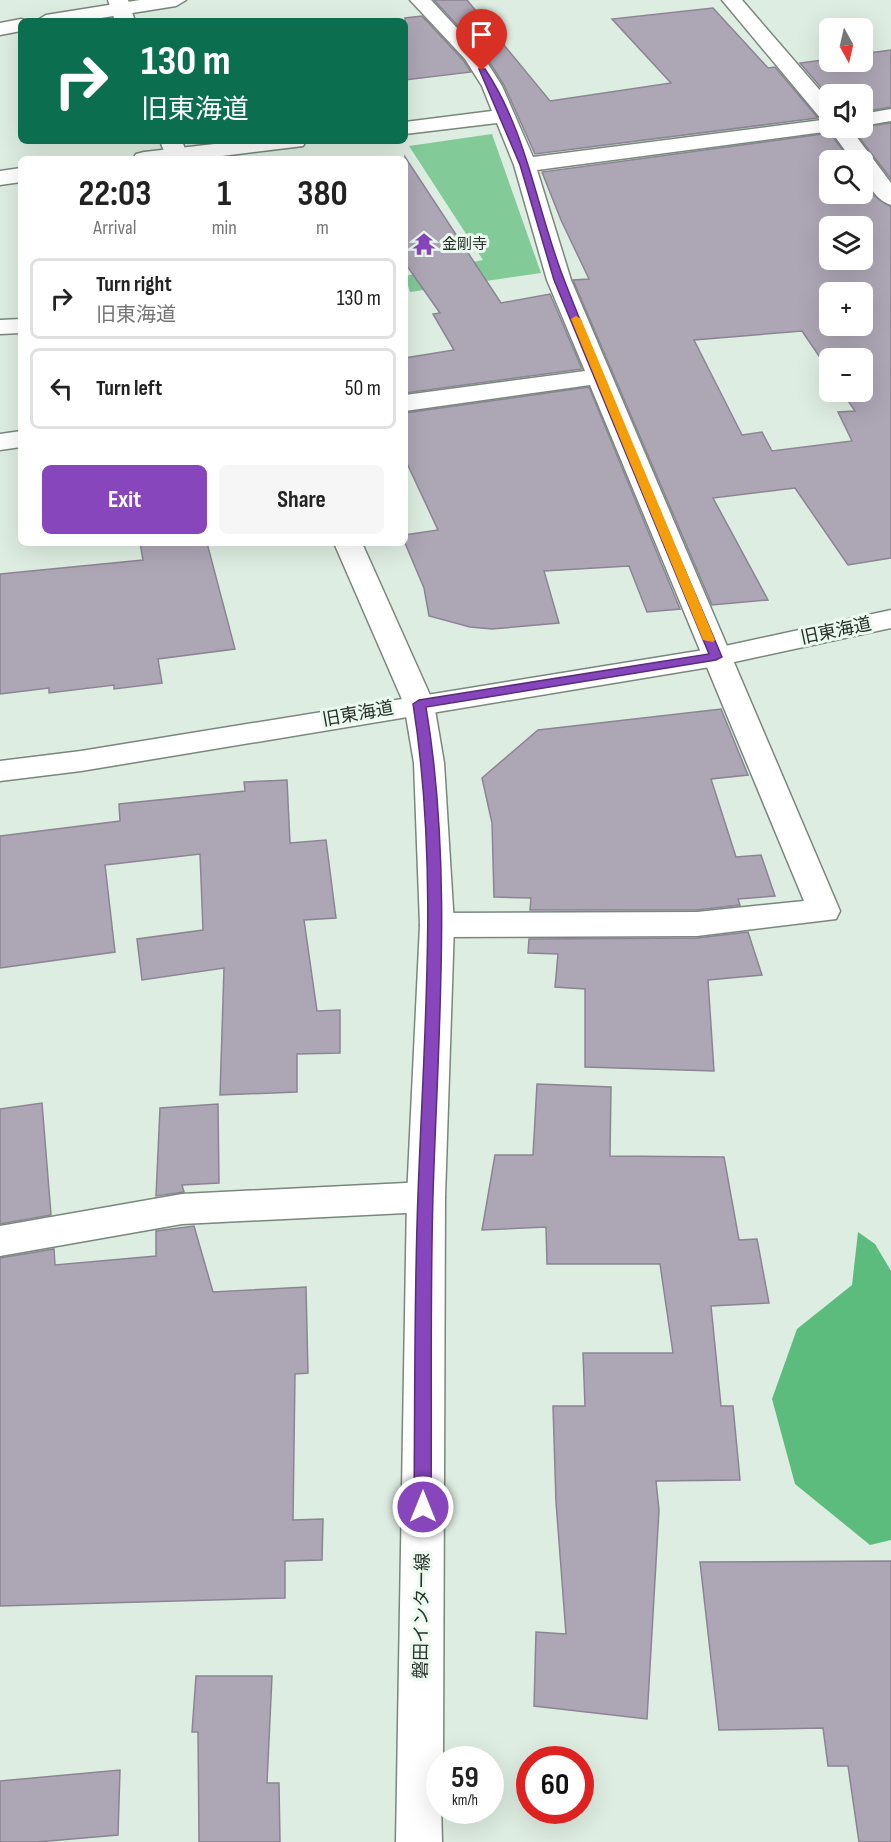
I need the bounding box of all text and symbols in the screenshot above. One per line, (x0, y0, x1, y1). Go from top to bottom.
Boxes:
pin (456, 9, 507, 71)
icon: arrive (465, 18, 498, 51)
north arrow (819, 18, 873, 72)
map controls (819, 18, 873, 402)
text: 130 m (141, 36, 231, 87)
icon: right (42, 42, 120, 120)
button: sound (819, 84, 873, 138)
text: 旧東海道 (141, 94, 249, 126)
button: search (819, 150, 873, 204)
text: 22:03 (78, 173, 151, 216)
text: 1 (217, 173, 231, 216)
text: 380 (297, 173, 348, 216)
text: Arrival (93, 216, 136, 240)
text: min (212, 216, 237, 240)
text: m (316, 216, 329, 240)
button: layers (819, 216, 873, 270)
temple icon: 金剛寺 (411, 231, 437, 257)
place label: 金剛寺 (442, 235, 487, 254)
text: Turn right (96, 271, 172, 298)
icon: right (45, 282, 78, 315)
button: + (819, 282, 873, 336)
text: 130 m (337, 285, 381, 312)
text: 旧東海道 (96, 303, 176, 327)
button: − (819, 348, 873, 402)
icon: left (45, 372, 78, 405)
text: Turn left (96, 375, 162, 402)
text: 50 m (345, 375, 381, 402)
button: Exit (42, 465, 207, 534)
button: Share (219, 465, 384, 534)
street label: 旧東海道 (799, 613, 873, 649)
street label: 旧東海道 (321, 697, 395, 731)
position arrow (391, 1475, 455, 1539)
street label: 磐田インター線 (410, 1553, 434, 1679)
speed limit sign: 60 (516, 1746, 594, 1824)
text: 59 (451, 1760, 479, 1796)
text: km/h (452, 1791, 478, 1810)

